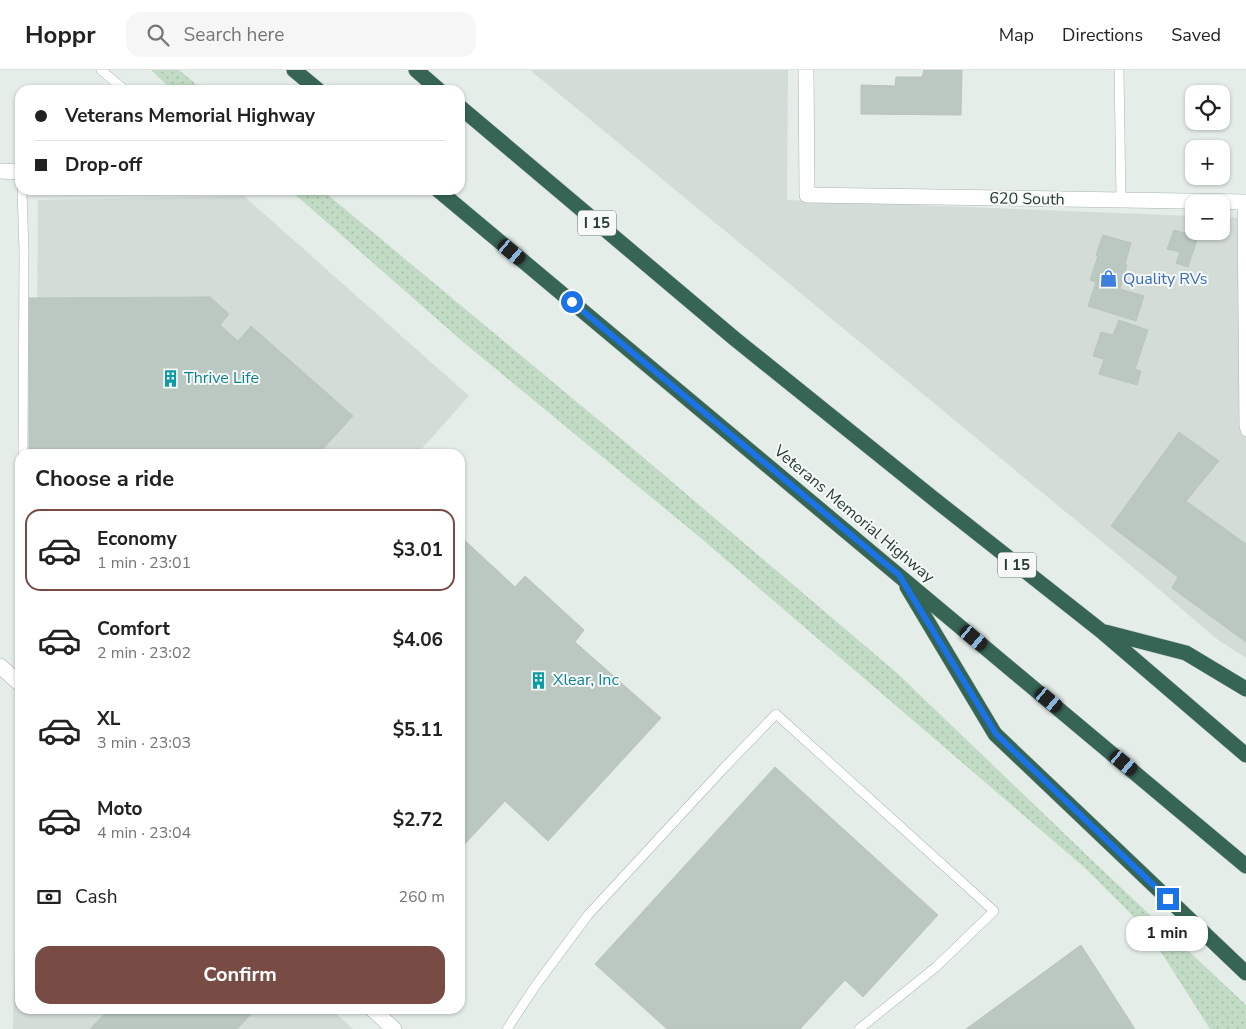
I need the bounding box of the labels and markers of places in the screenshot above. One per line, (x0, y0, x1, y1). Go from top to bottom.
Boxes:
place label: Quality RVs (1123, 268, 1208, 290)
shop icon: Quality RVs (1099, 269, 1119, 289)
place label: Thrive Life (184, 367, 259, 389)
building icon: Thrive Life (160, 368, 180, 388)
place label: Xlear, Inc (553, 669, 619, 691)
building icon: Xlear, Inc (529, 670, 549, 690)

